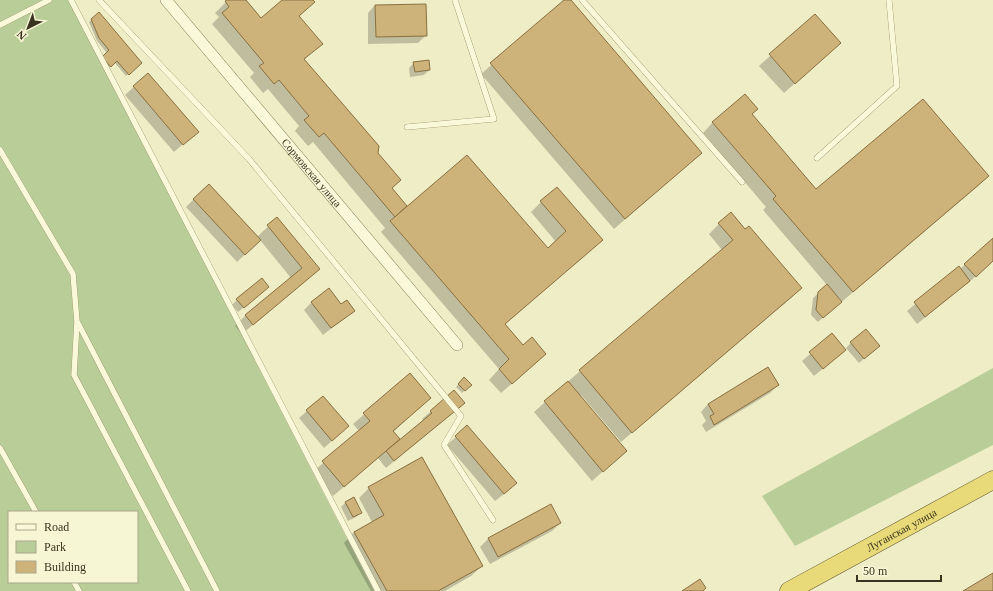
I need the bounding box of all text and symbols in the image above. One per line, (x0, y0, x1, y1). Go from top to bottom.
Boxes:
north arrow (8, 8, 48, 48)
text: N (14, 28, 28, 43)
street label: Сормовская улица (279, 136, 344, 209)
street label: Луганская улица (864, 506, 939, 554)
legend (8, 511, 138, 583)
text: Road (44, 520, 69, 534)
text: Park (44, 540, 66, 554)
scale bar (857, 557, 941, 583)
text: Building (44, 560, 86, 574)
text: 50 m (863, 564, 888, 578)

